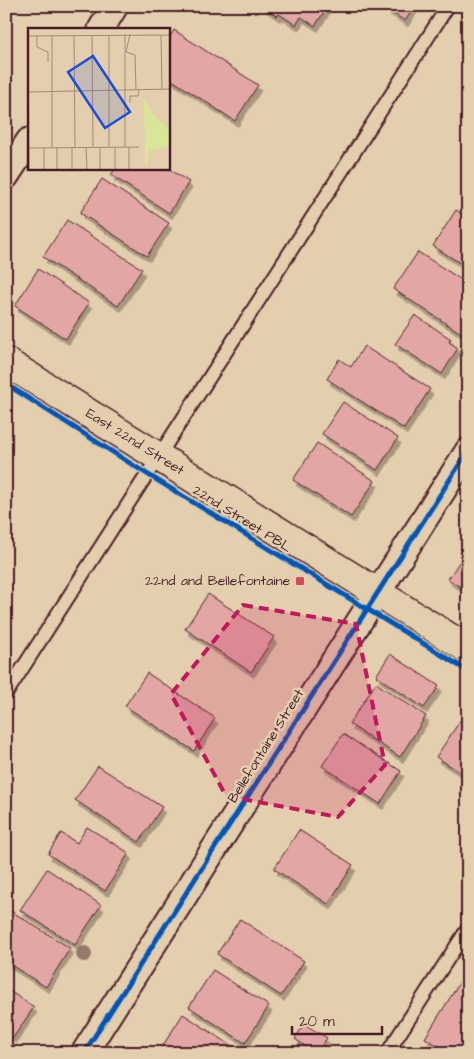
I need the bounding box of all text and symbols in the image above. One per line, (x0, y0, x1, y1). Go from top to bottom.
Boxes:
inset map (28, 28, 170, 170)
street label: East 22nd Street (82, 404, 188, 481)
street label: 22nd Street PBL (189, 481, 296, 558)
place label: 22nd and Bellefontaine (145, 571, 290, 591)
marker: 22nd and Bellefontaine (294, 575, 306, 587)
street label: Bellefontaine Street (223, 685, 309, 807)
scale bar (292, 1004, 382, 1036)
text: 20 m (299, 1011, 335, 1032)

